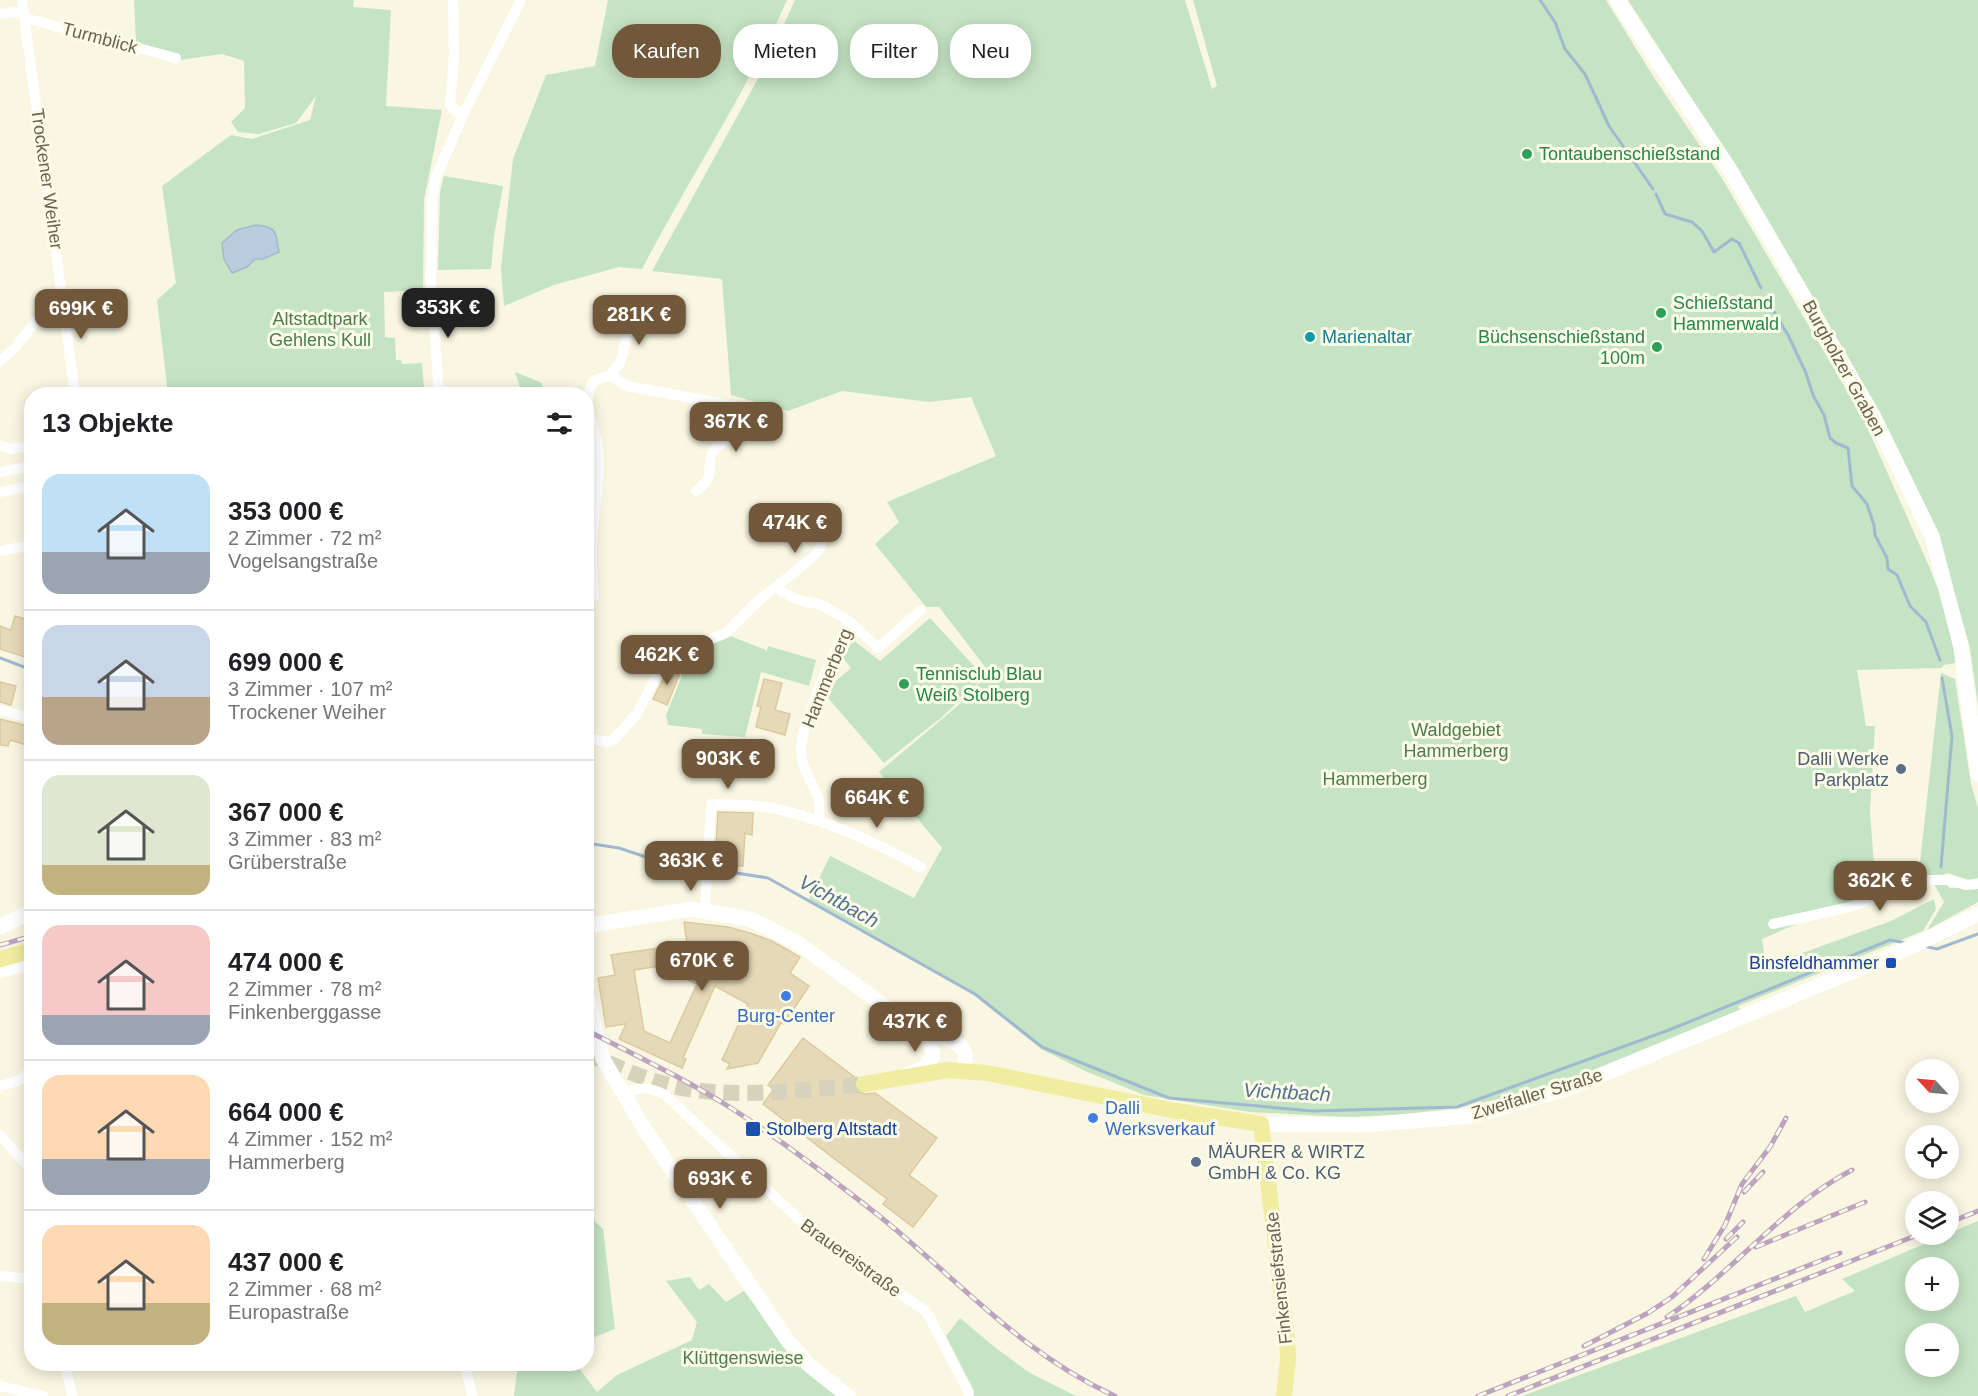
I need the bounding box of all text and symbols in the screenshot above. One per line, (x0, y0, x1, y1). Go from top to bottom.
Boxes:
street label: Turmblick (60, 18, 141, 58)
chip: Kaufen (612, 24, 721, 78)
chip: Mieten (733, 24, 838, 78)
chip: Filter (850, 24, 938, 78)
chip: Neu (950, 24, 1031, 78)
street label: Trockener Weiher (27, 107, 67, 251)
place label: Tontaubenschießstand (1539, 144, 1720, 164)
marker: Tontaubenschießstand (1520, 147, 1534, 161)
pin: 353K € (399, 288, 497, 339)
pin: 699K € (32, 289, 130, 340)
place label: Schießstand Hammerwald (1673, 293, 1779, 334)
pin: 281K € (590, 295, 688, 346)
text: 353K € (416, 296, 480, 318)
text: 699K € (49, 297, 113, 319)
street label: Burgholzer Graben (1798, 297, 1890, 439)
text: 281K € (607, 303, 671, 325)
marker: Schießstand Hammerwald (1654, 306, 1668, 320)
park label: Altstadtpark Gehlens Kull (269, 309, 371, 350)
place label: Marienaltar (1322, 327, 1412, 347)
place label: Büchsenschießstand 100m (1478, 327, 1645, 368)
marker: Marienaltar (1303, 330, 1317, 344)
marker: Büchsenschießstand 100m (1650, 340, 1664, 354)
pin: 367K € (687, 402, 785, 453)
icon: filters (543, 407, 576, 440)
text: 13 Objekte (42, 408, 174, 438)
text: 367K € (704, 410, 768, 432)
text: 353 000 € (228, 496, 344, 526)
icon: home (90, 498, 162, 570)
pin: 474K € (746, 503, 844, 554)
text: 474K € (763, 511, 827, 533)
text: 2 Zimmer · 72 m² (228, 527, 381, 549)
text: Vogelsangstraße (228, 550, 378, 572)
street label: Hammerberg (798, 626, 856, 730)
pin: 462K € (618, 635, 716, 686)
text: 462K € (635, 643, 699, 665)
text: 699 000 € (228, 647, 344, 677)
icon: home (90, 649, 162, 721)
place label: Tennisclub Blau Weiß Stolberg (916, 664, 1042, 705)
marker: Tennisclub Blau Weiß Stolberg (897, 677, 911, 691)
text: 3 Zimmer · 107 m² (228, 678, 392, 700)
text: Trockener Weiher (228, 701, 386, 723)
park label: Waldgebiet Hammerberg (1403, 720, 1509, 761)
pin: 903K € (679, 739, 777, 790)
text: 903K € (696, 747, 760, 769)
place label: Dalli Werke Parkplatz (1797, 749, 1889, 790)
marker: Dalli Werke Parkplatz (1894, 762, 1908, 776)
park label: Hammerberg (1322, 769, 1428, 789)
pin: 664K € (828, 778, 926, 829)
text: 664K € (845, 786, 909, 808)
text: 367 000 € (228, 797, 344, 827)
icon: home (90, 799, 162, 871)
text: 3 Zimmer · 83 m² (228, 828, 381, 850)
pin: 363K € (642, 841, 740, 892)
text: 363K € (659, 849, 723, 871)
text: Grüberstraße (228, 851, 347, 873)
pin: 362K € (1831, 861, 1929, 912)
text: 362K € (1848, 869, 1912, 891)
water label: Vichtbach (795, 870, 883, 932)
pin: 670K € (653, 941, 751, 992)
text: 474 000 € (228, 947, 344, 977)
icon: home (90, 949, 162, 1021)
text: 670K € (670, 949, 734, 971)
place label: Binsfeldhammer (1749, 953, 1879, 973)
marker: Binsfeldhammer (1884, 956, 1898, 970)
text: 2 Zimmer · 78 m² (228, 978, 381, 1000)
marker: Burg-Center (779, 989, 793, 1003)
text: Finkenberggasse (228, 1001, 381, 1023)
pin: 437K € (866, 1002, 964, 1053)
place label: Burg-Center (737, 1006, 835, 1026)
text: 437K € (883, 1010, 947, 1032)
north arrow (1905, 1059, 1959, 1113)
map controls (1905, 1059, 1959, 1377)
street label: Zweifaller Straße (1469, 1065, 1605, 1123)
water label: Vichtbach (1243, 1079, 1331, 1105)
text: 664 000 € (228, 1097, 344, 1127)
place label: Dalli Werksverkauf (1105, 1098, 1216, 1139)
icon: home (90, 1099, 162, 1171)
marker: Dalli Werksverkauf (1086, 1111, 1100, 1125)
place label: Stolberg Altstadt (766, 1119, 897, 1139)
marker: Stolberg Altstadt (744, 1120, 762, 1138)
button: locate (1905, 1125, 1959, 1179)
text: 4 Zimmer · 152 m² (228, 1128, 392, 1150)
place label: MÄURER & WIRTZ GmbH & Co. KG (1208, 1142, 1365, 1183)
text: Hammerberg (228, 1151, 345, 1173)
marker: MÄURER & WIRTZ GmbH & Co. KG (1189, 1155, 1203, 1169)
pin: 693K € (671, 1159, 769, 1210)
text: 693K € (688, 1167, 752, 1189)
button: layers (1905, 1191, 1959, 1245)
street label: Finkensiefstraße (1262, 1211, 1296, 1345)
street label: Brauereistraße (797, 1215, 905, 1301)
text: 437 000 € (228, 1247, 344, 1277)
icon: home (90, 1249, 162, 1321)
button: + (1905, 1257, 1959, 1311)
text: 2 Zimmer · 68 m² (228, 1278, 381, 1300)
text: Europastraße (228, 1301, 349, 1323)
button: − (1905, 1323, 1959, 1377)
park label: Klüttgenswiese (682, 1348, 804, 1368)

